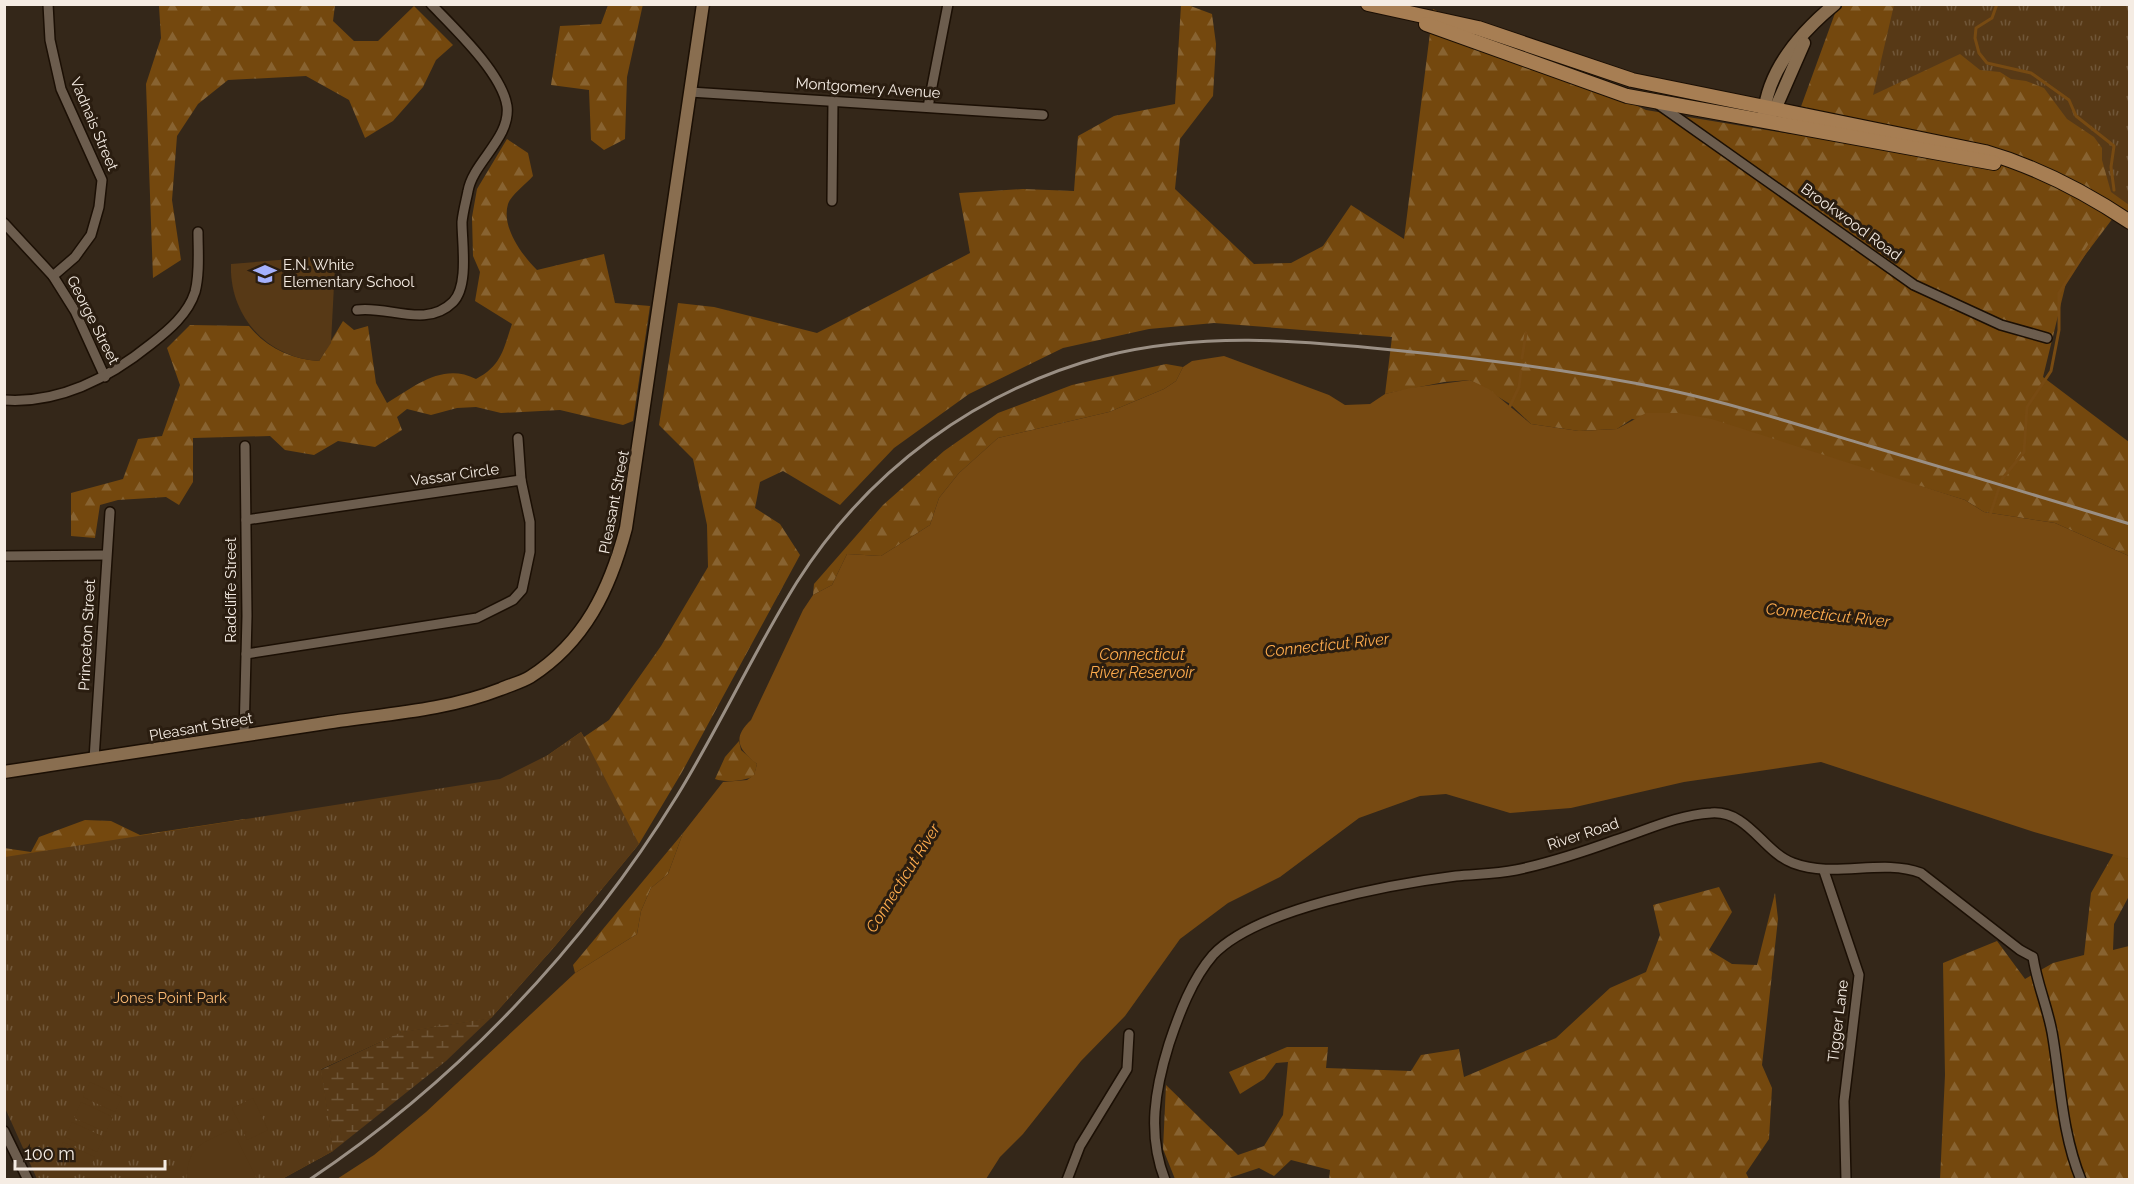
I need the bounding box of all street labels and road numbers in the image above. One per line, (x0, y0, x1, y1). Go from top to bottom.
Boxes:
street label: Montgomery Avenue (795, 74, 941, 102)
street label: Vadnais Street (66, 75, 122, 173)
street label: Brookwood Road (1797, 180, 1905, 264)
street label: George Street (63, 273, 123, 367)
street label: Pleasant Street (595, 449, 633, 555)
street label: Vassar Circle (410, 460, 500, 490)
street label: Radcliffe Street (222, 537, 240, 643)
street label: Princeton Street (75, 579, 99, 691)
street label: Pleasant Street (148, 709, 254, 745)
street label: River Road (1545, 814, 1621, 854)
street label: Tigger Lane (1824, 979, 1852, 1063)

